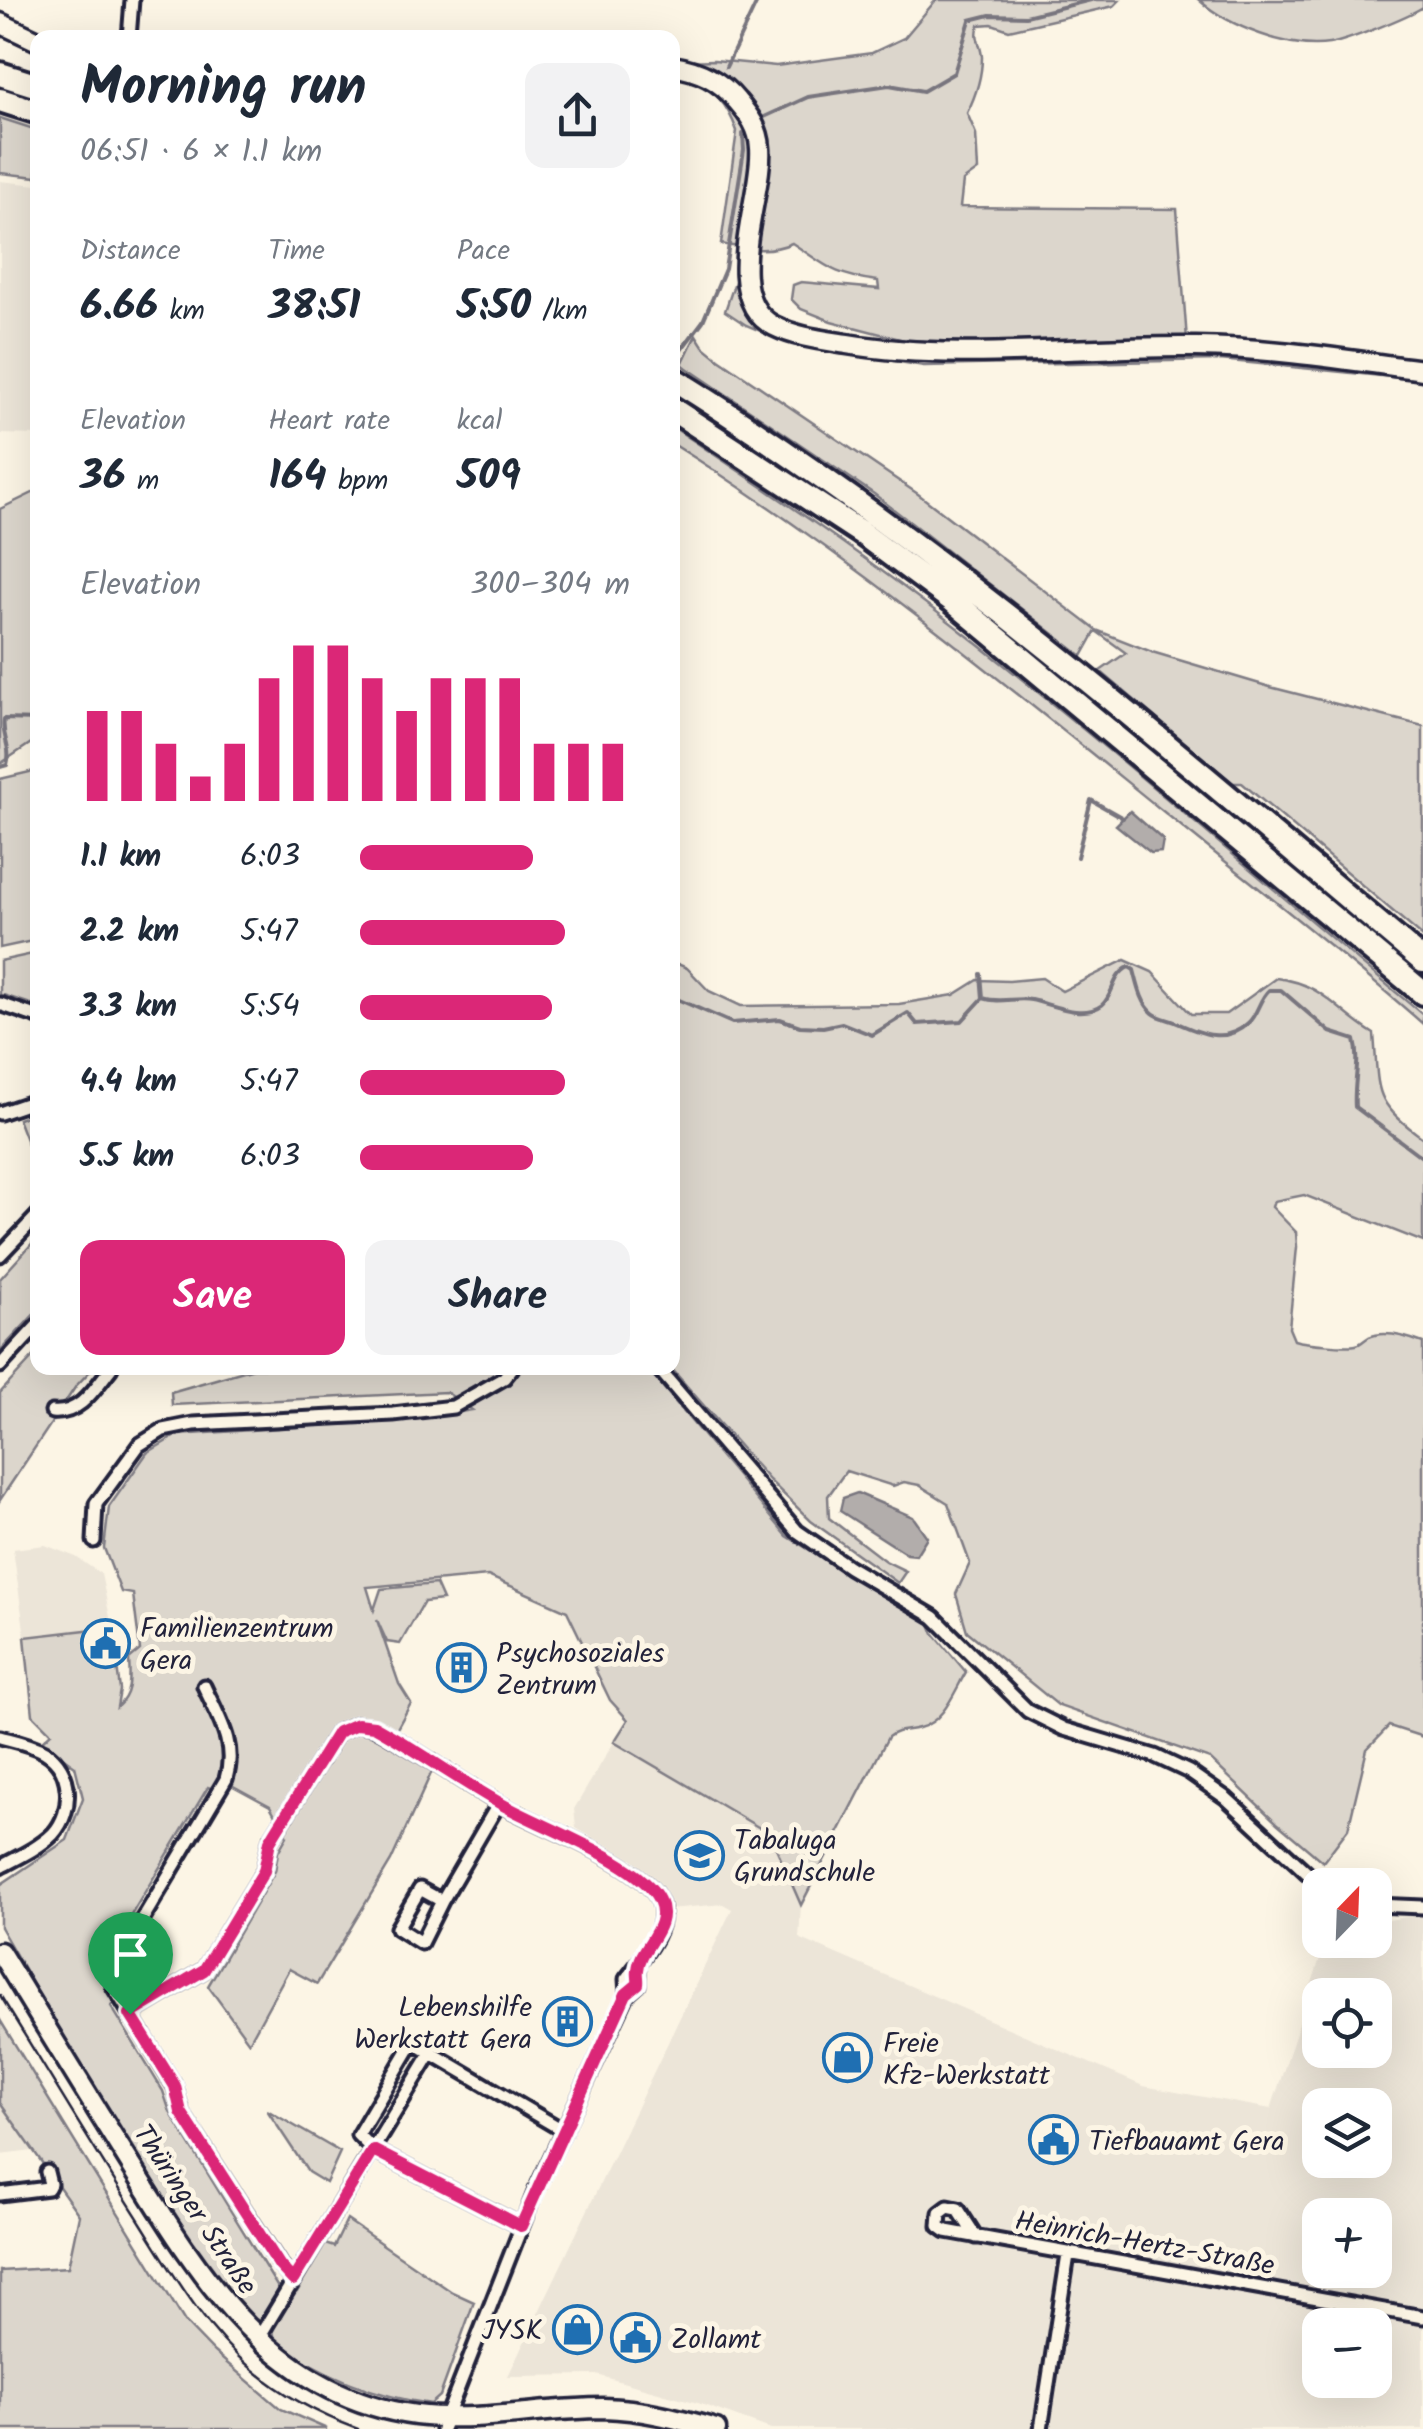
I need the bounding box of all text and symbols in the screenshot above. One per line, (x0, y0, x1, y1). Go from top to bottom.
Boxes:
text: Morning run (80, 46, 367, 133)
button: share (525, 63, 630, 168)
text: 06:51 · 6 × 1.1 km (80, 127, 322, 178)
text: Distance (80, 229, 181, 274)
text: Time (268, 229, 325, 274)
text: Pace (457, 229, 510, 274)
text: 6.66 (80, 274, 158, 341)
text: 38:51 (268, 274, 360, 341)
text: 5:50 (457, 274, 531, 341)
text: km (158, 289, 205, 334)
text: /km (531, 289, 588, 334)
text: Elevation (80, 399, 186, 444)
text: Heart rate (268, 399, 390, 444)
text: kcal (457, 399, 502, 444)
text: 36 (80, 444, 126, 511)
text: 164 (268, 444, 327, 511)
text: 509 (457, 444, 521, 511)
text: m (126, 459, 159, 504)
text: bpm (327, 459, 388, 504)
text: Elevation (80, 560, 201, 611)
text: 300–304 m (470, 560, 630, 611)
text: 1.1 km (80, 832, 161, 883)
text: 6:03 (240, 832, 300, 883)
text: 2.2 km (80, 907, 179, 958)
text: 5:47 (240, 907, 297, 958)
text: 3.3 km (80, 982, 177, 1033)
text: 5:54 (240, 982, 300, 1033)
text: 4.4 km (80, 1057, 177, 1108)
text: 5:47 (240, 1057, 297, 1108)
text: 5.5 km (80, 1132, 174, 1183)
text: 6:03 (240, 1132, 300, 1183)
button: Save (80, 1240, 345, 1355)
button: Share (365, 1240, 630, 1355)
place label: Familienzentrum Gera (140, 1607, 333, 1684)
public building icon: Familienzentrum Gera (79, 1617, 131, 1669)
place label: Psychosoziales Zentrum (496, 1632, 665, 1709)
building icon: Psychosoziales Zentrum (435, 1642, 487, 1694)
place label: Tabaluga Grundschule (734, 1819, 875, 1896)
school or university icon: Tabaluga Grundschule (673, 1829, 725, 1881)
north arrow (1302, 1868, 1392, 1958)
map controls (1302, 1868, 1392, 2398)
pin (88, 1912, 173, 2015)
icon: arrive (103, 1927, 158, 1982)
button: locate (1302, 1978, 1392, 2068)
place label: Lebenshilfe Werkstatt Gera (354, 1986, 532, 2063)
building icon: Lebenshilfe Werkstatt Gera (541, 1996, 593, 2048)
place label: Freie Kfz-Werkstatt (883, 2022, 1051, 2099)
shop icon: Freie Kfz-Werkstatt (822, 2032, 874, 2084)
button: layers (1302, 2088, 1392, 2178)
public building icon: Tiefbauamt Gera (1028, 2114, 1080, 2166)
street label: Thüringer Straße (120, 2116, 268, 2305)
place label: Tiefbauamt Gera (1089, 2120, 1285, 2165)
button: + (1302, 2198, 1392, 2288)
street label: Heinrich-Hertz-Straße (1011, 2199, 1278, 2290)
shop icon: JYSK (551, 2303, 603, 2355)
button: − (1302, 2308, 1392, 2398)
place label: JYSK (481, 2309, 542, 2354)
public building icon: Zollamt (610, 2312, 662, 2364)
place label: Zollamt (671, 2318, 762, 2363)

